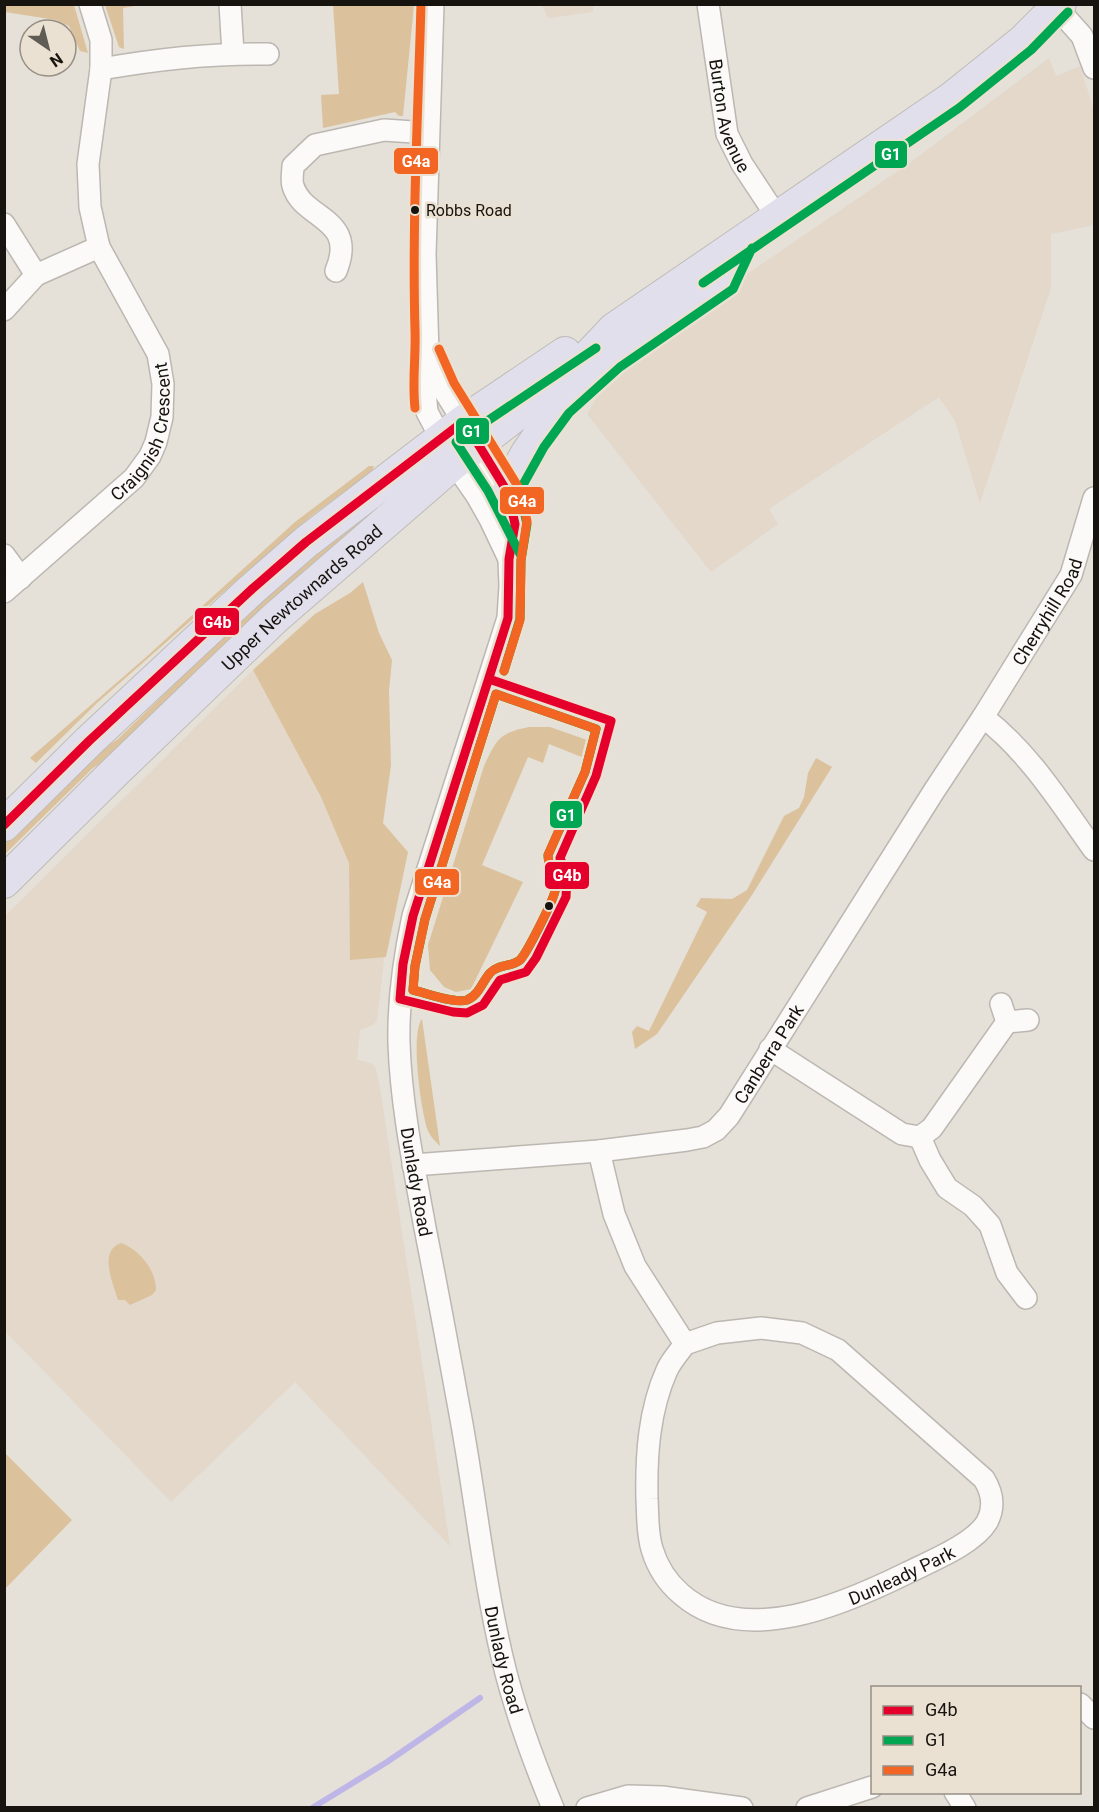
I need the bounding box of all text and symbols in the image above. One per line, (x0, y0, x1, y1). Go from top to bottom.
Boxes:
north arrow (18, 18, 78, 78)
text: N (46, 49, 66, 71)
street label: Burton Avenue (706, 57, 755, 176)
line badge: G1 (874, 140, 908, 169)
text: G1 (881, 145, 901, 164)
line badge: G4a (393, 147, 439, 175)
text: G4a (402, 152, 431, 171)
place label: Robbs Road (426, 201, 512, 220)
marker: Robbs Road (409, 204, 421, 216)
street label: Craignish Crescent (106, 361, 174, 505)
line badge: G1 (455, 417, 490, 445)
text: G1 (462, 422, 482, 441)
line badge: G4a (499, 486, 545, 515)
text: G4a (508, 492, 537, 511)
street label: Upper Newtownards Road (217, 520, 386, 674)
street label: Cherryhill Road (1007, 556, 1086, 669)
line badge: G4b (194, 607, 240, 636)
text: G4b (202, 613, 232, 632)
line badge: G1 (549, 800, 583, 829)
text: G1 (556, 806, 576, 825)
line badge: G4b (544, 861, 590, 890)
text: G4b (552, 866, 582, 885)
line badge: G4a (414, 868, 460, 896)
text: G4a (423, 873, 452, 892)
unlabelled marker (543, 900, 555, 912)
street label: Canberra Park (729, 999, 808, 1107)
street label: Dunlady Road (397, 1126, 437, 1238)
street label: Dunleady Park (845, 1541, 959, 1609)
street label: Dunlady Road (481, 1604, 528, 1716)
legend (871, 1686, 1081, 1794)
text: G4b (925, 1699, 957, 1720)
text: G1 (925, 1729, 947, 1750)
text: G4a (925, 1759, 957, 1780)

